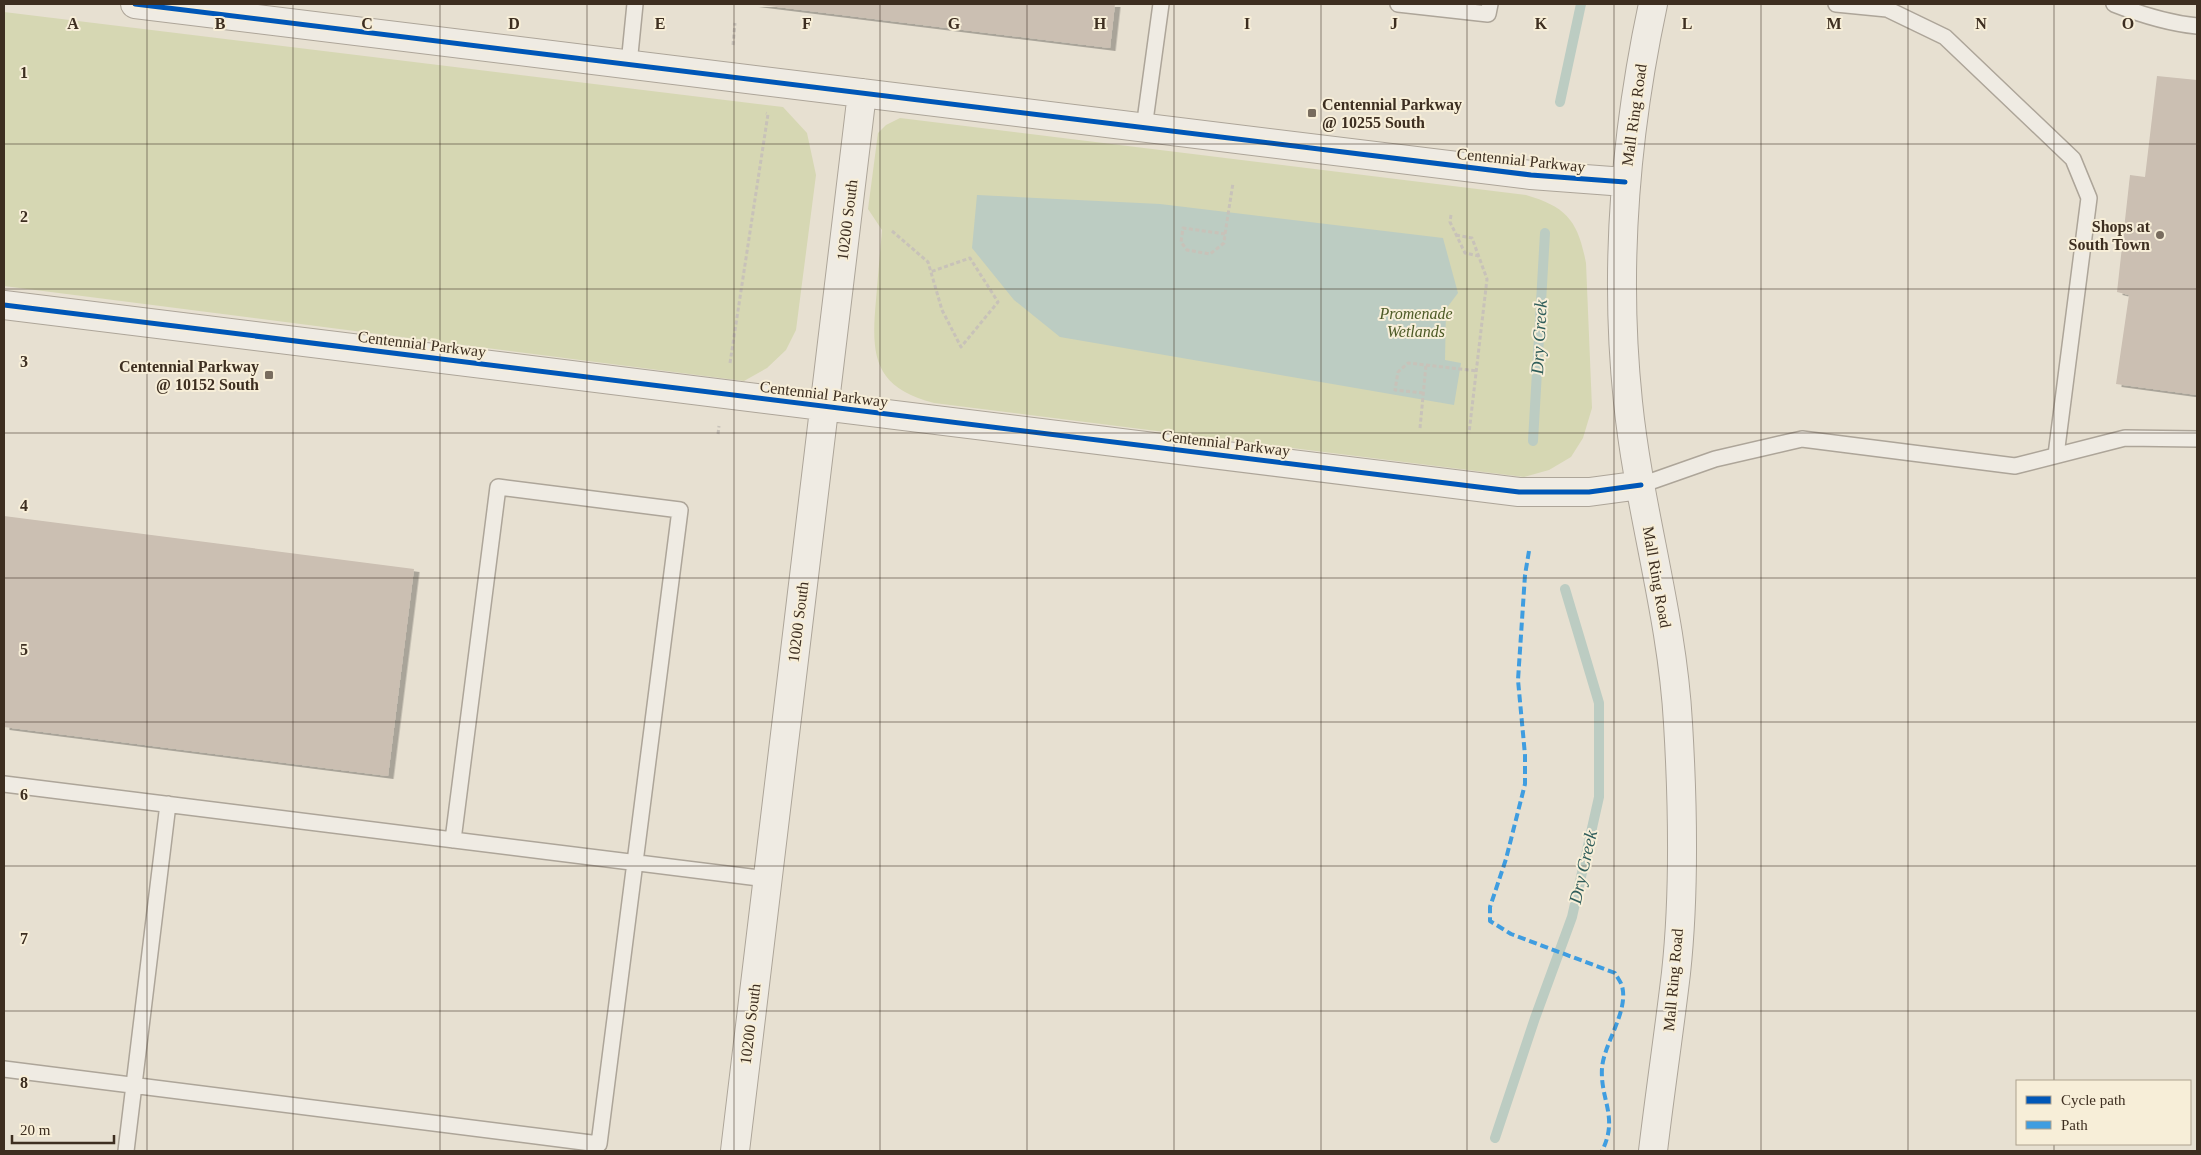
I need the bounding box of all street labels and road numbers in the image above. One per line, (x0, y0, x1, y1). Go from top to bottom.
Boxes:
street label: Mall Ring Road (1618, 63, 1651, 167)
street label: Centennial Parkway (1456, 145, 1586, 176)
street label: 10200 South (834, 179, 860, 261)
street label: Centennial Parkway (357, 328, 487, 361)
street label: Centennial Parkway (759, 378, 889, 411)
street label: Centennial Parkway (1161, 427, 1291, 460)
street label: Mall Ring Road (1639, 525, 1674, 629)
street label: 10200 South (785, 581, 811, 663)
street label: Mall Ring Road (1660, 928, 1687, 1032)
street label: 10200 South (737, 983, 763, 1065)

